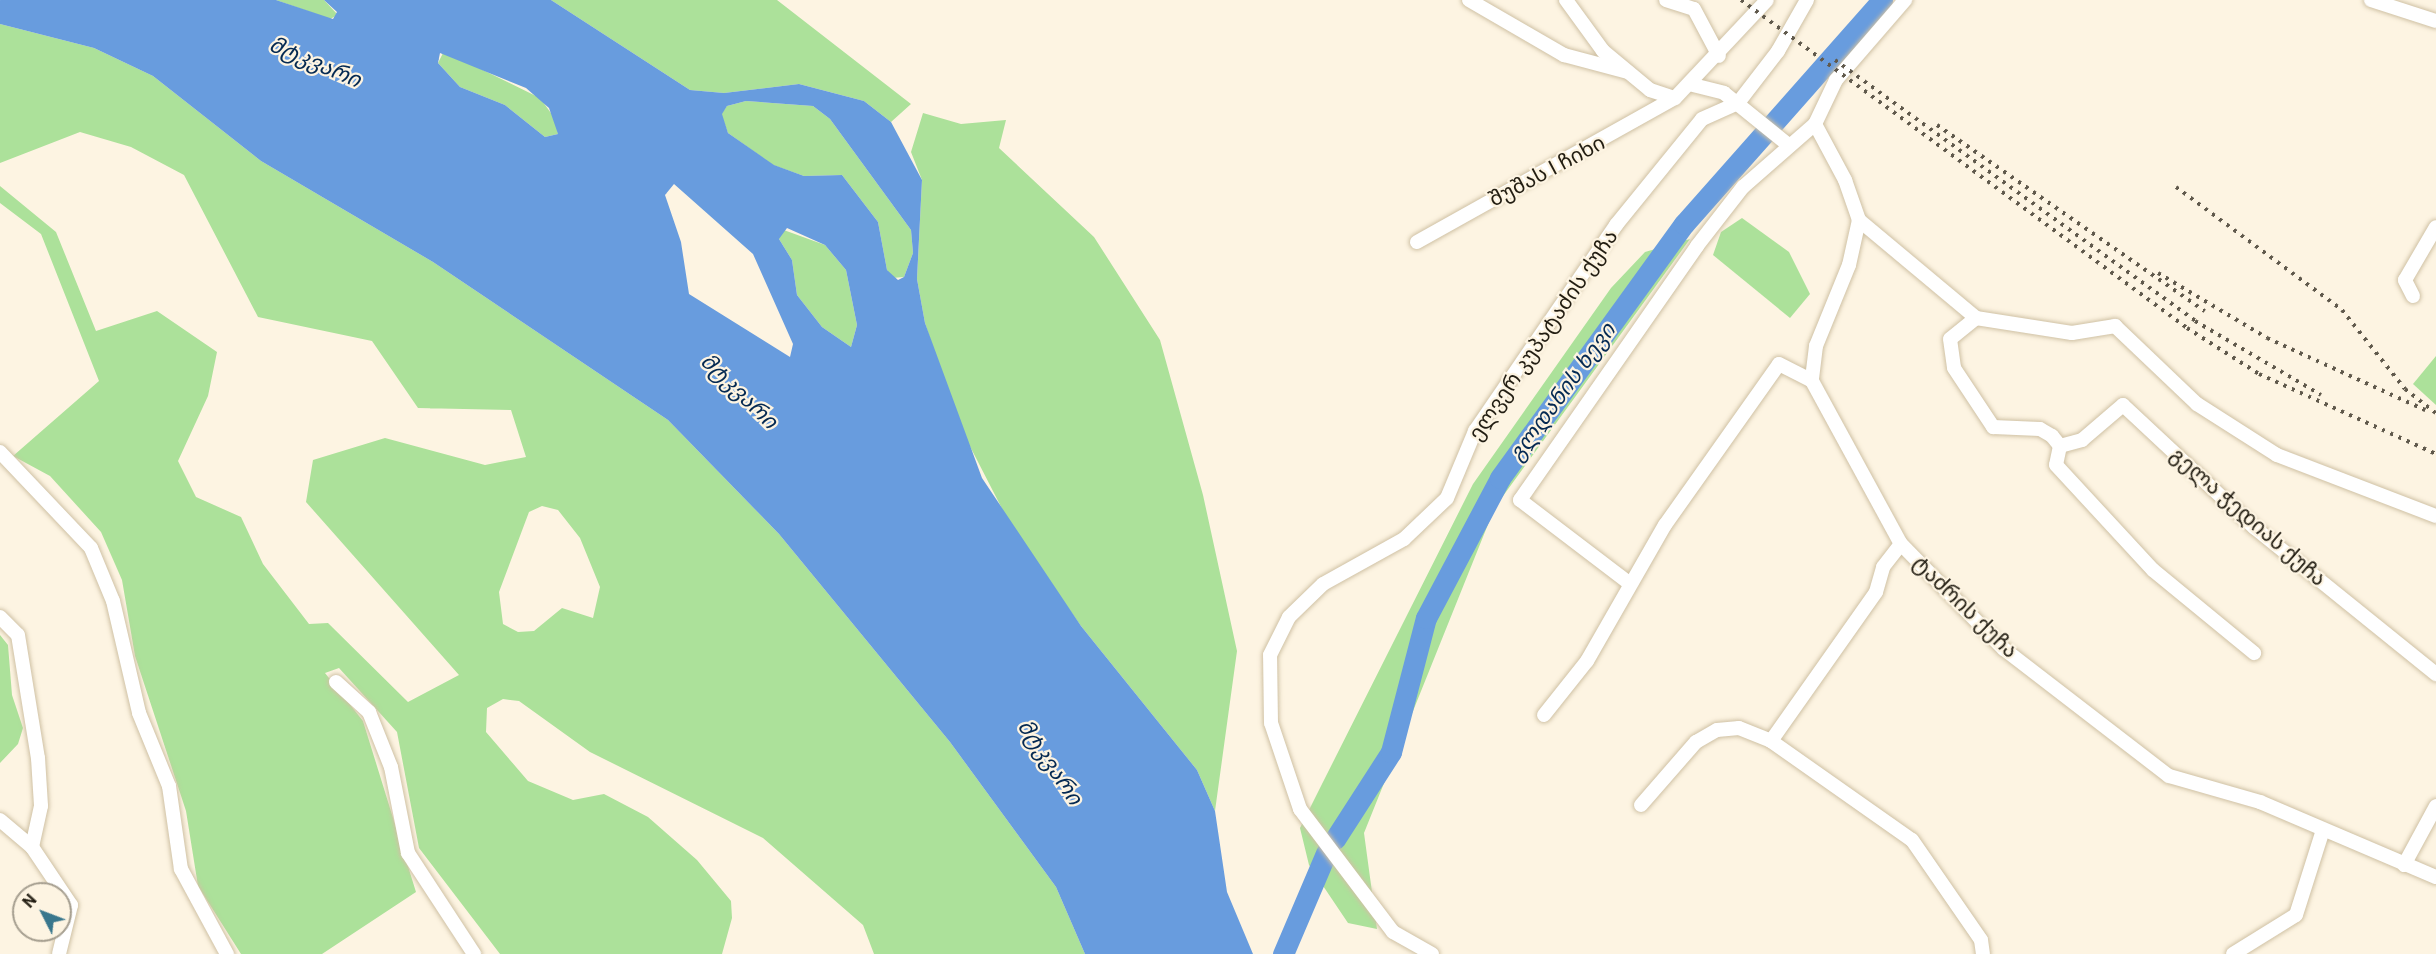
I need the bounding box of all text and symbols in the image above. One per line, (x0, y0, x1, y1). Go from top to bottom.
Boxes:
water label: მტკვარი (265, 31, 365, 93)
street label: შუშას I ჩიხი (1485, 130, 1609, 212)
street label: ელვერ კუპატაძის ქუჩა (1463, 225, 1623, 445)
water label: გლდანის ხევი (1503, 318, 1621, 466)
water label: მტკვარი (695, 348, 783, 434)
street label: გელა ჭედიას ქუჩა (2165, 442, 2331, 592)
street label: ტაძრის ქუჩა (1907, 551, 2023, 663)
water label: მტკვარი (1012, 714, 1088, 810)
north arrow (12, 882, 72, 942)
text: N (19, 890, 41, 912)

